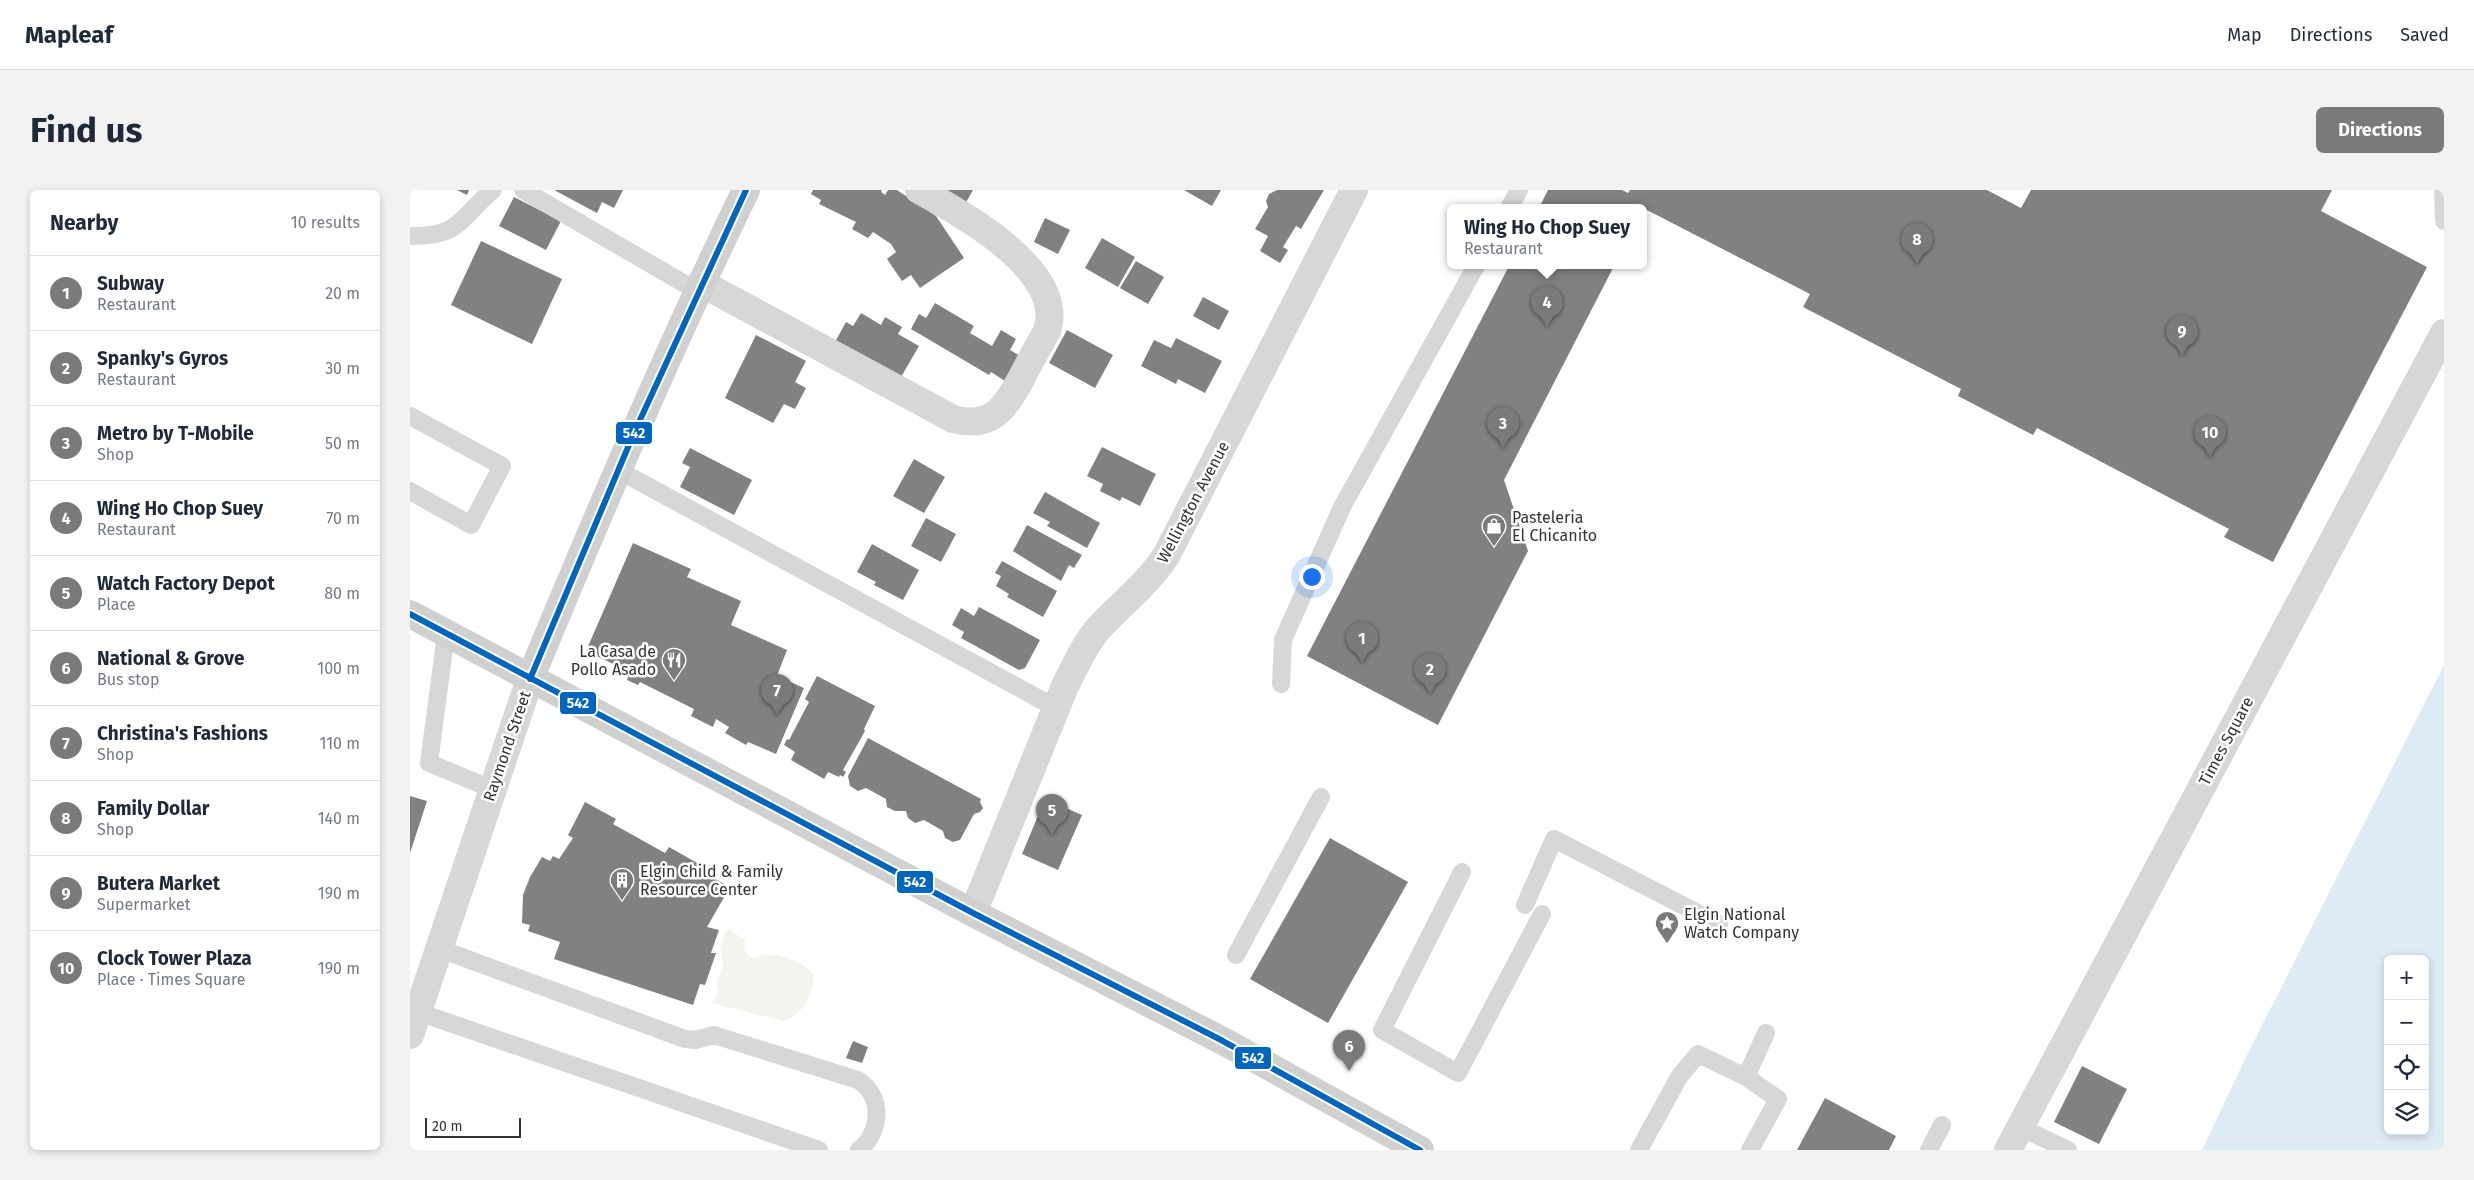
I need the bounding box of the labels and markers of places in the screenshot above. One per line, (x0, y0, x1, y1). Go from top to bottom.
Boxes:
pin: 8 (1901, 223, 1933, 264)
pin: 4 (1531, 286, 1563, 327)
pin: 9 (2166, 315, 2198, 356)
pin: 3 (1487, 407, 1519, 448)
pin: 10 (2194, 416, 2226, 457)
place label: Pasteleria El Chicanito (1512, 508, 1597, 545)
shop icon: Pasteleria El Chicanito (1481, 513, 1507, 547)
pin: 1 (1346, 622, 1378, 663)
place label: La Casa de Pollo Asado (571, 642, 656, 679)
restaurant icon: La Casa de Pollo Asado (661, 647, 687, 681)
pin: 2 (1414, 653, 1446, 694)
pin: 7 (761, 674, 793, 715)
pin: 5 (1036, 794, 1068, 835)
place label: Elgin Child & Family Resource Center (640, 862, 783, 899)
building icon: Elgin Child & Family Resource Center (609, 867, 635, 901)
place label: Elgin National Watch Company (1684, 905, 1799, 942)
place icon: Elgin National Watch Company (1654, 910, 1680, 944)
pin: 6 (1333, 1030, 1365, 1071)

